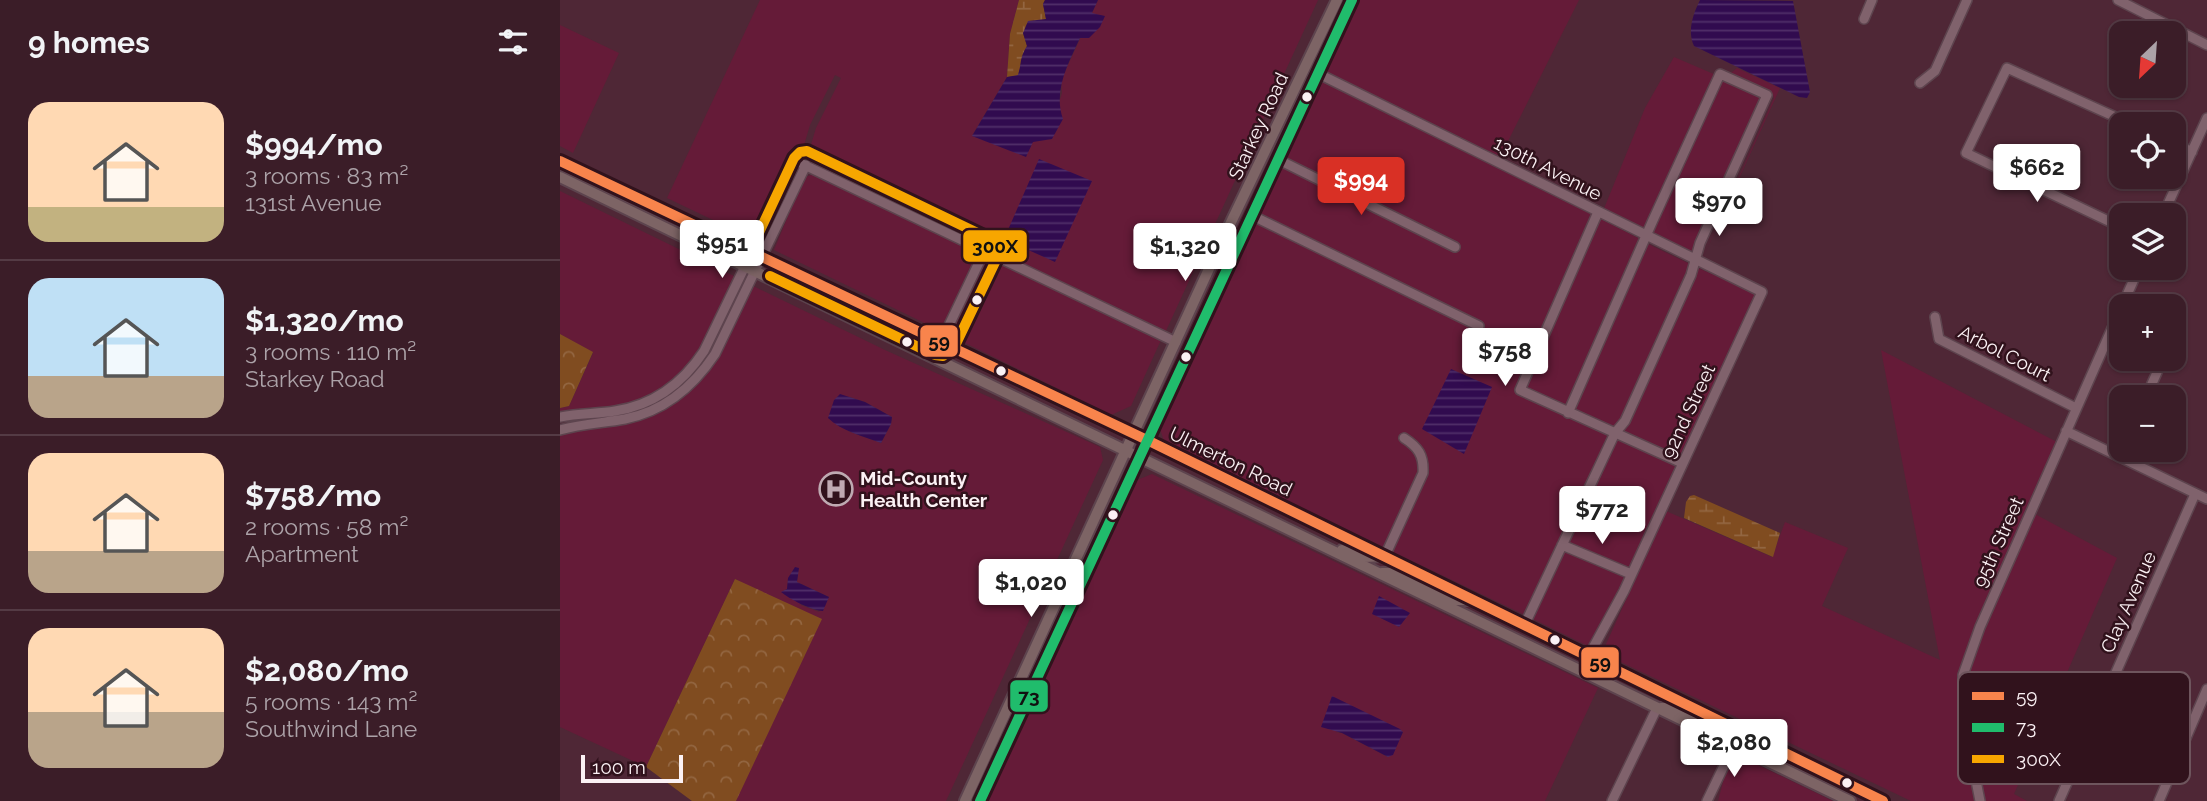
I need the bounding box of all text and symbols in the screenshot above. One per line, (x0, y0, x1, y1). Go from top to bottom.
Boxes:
north arrow (2109, 21, 2186, 98)
map controls (2109, 21, 2186, 462)
icon: filters (494, 23, 532, 61)
text: 9 homes (28, 25, 150, 60)
street label: Starkey Road (1224, 69, 1292, 183)
unlabelled marker (1300, 90, 1314, 104)
button: locate (2109, 112, 2186, 189)
text: $994/mo (245, 127, 383, 162)
icon: home (84, 130, 168, 214)
street label: 130th Avenue (1490, 131, 1606, 205)
pin: $662 (1996, 144, 2078, 204)
text: $662 (2009, 153, 2065, 180)
pin: $994 (1320, 158, 1402, 217)
text: 3 rooms · 83 m² (245, 162, 408, 189)
text: $994 (1334, 166, 1388, 193)
pin: $970 (1678, 178, 1760, 238)
text: $970 (1691, 187, 1747, 214)
text: 131st Avenue (245, 189, 382, 216)
button: layers (2109, 203, 2186, 280)
pin: $951 (681, 220, 763, 280)
pin: $1,320 (1128, 224, 1242, 283)
text: $951 (696, 229, 748, 256)
line badge: 300X (962, 229, 1028, 263)
text: $1,320 (1149, 232, 1221, 259)
text: 300X (972, 235, 1019, 257)
unlabelled marker (970, 293, 984, 307)
button: + (2109, 294, 2186, 371)
text: $1,320/mo (245, 303, 404, 338)
icon: home (84, 306, 168, 390)
street label: Arbol Court (1955, 320, 2055, 386)
line badge: 59 (919, 324, 959, 358)
pin: $758 (1464, 328, 1546, 388)
text: 59 (928, 330, 950, 352)
unlabelled marker (900, 335, 914, 349)
text: $758 (1478, 337, 1532, 364)
text: 3 rooms · 110 m² (245, 338, 416, 365)
unlabelled marker (1179, 350, 1193, 364)
street label: 92nd Street (1657, 360, 1720, 462)
unlabelled marker (994, 364, 1008, 378)
text: Starkey Road (245, 365, 385, 392)
button: − (2109, 385, 2186, 462)
street label: Ulmerton Road (1166, 422, 1296, 500)
place label: Mid-County Health Center (860, 467, 988, 511)
hospital icon: Mid-County Health Center (817, 470, 855, 508)
text: $758/mo (245, 478, 381, 513)
icon: home (84, 481, 168, 565)
pin: $772 (1561, 486, 1643, 546)
street label: 95th Street (1968, 493, 2028, 591)
text: $772 (1575, 495, 1629, 522)
unlabelled marker (1106, 508, 1120, 522)
text: 2 rooms · 58 m² (245, 513, 408, 540)
text: Apartment (245, 540, 359, 567)
street label: Clay Avenue (2096, 548, 2160, 656)
pin: $1,020 (974, 560, 1088, 619)
text: $1,020 (995, 568, 1067, 595)
unlabelled marker (1548, 633, 1562, 647)
line badge: 59 (1580, 646, 1620, 679)
text: 59 (1589, 651, 1611, 673)
text: $2,080/mo (245, 653, 409, 688)
icon: home (84, 656, 168, 740)
legend (1958, 672, 2190, 784)
line badge: 73 (1009, 679, 1049, 713)
text: 73 (1018, 685, 1040, 707)
text: 59 (2016, 685, 2038, 707)
text: 5 rooms · 143 m² (245, 688, 417, 715)
text: Southwind Lane (245, 715, 417, 742)
text: 73 (2016, 716, 2036, 738)
pin: $2,080 (1677, 720, 1791, 779)
text: $2,080 (1696, 728, 1772, 755)
text: 300X (2016, 748, 2061, 770)
scale bar (581, 752, 682, 784)
text: 100 m (592, 756, 646, 778)
unlabelled marker (1840, 776, 1854, 790)

